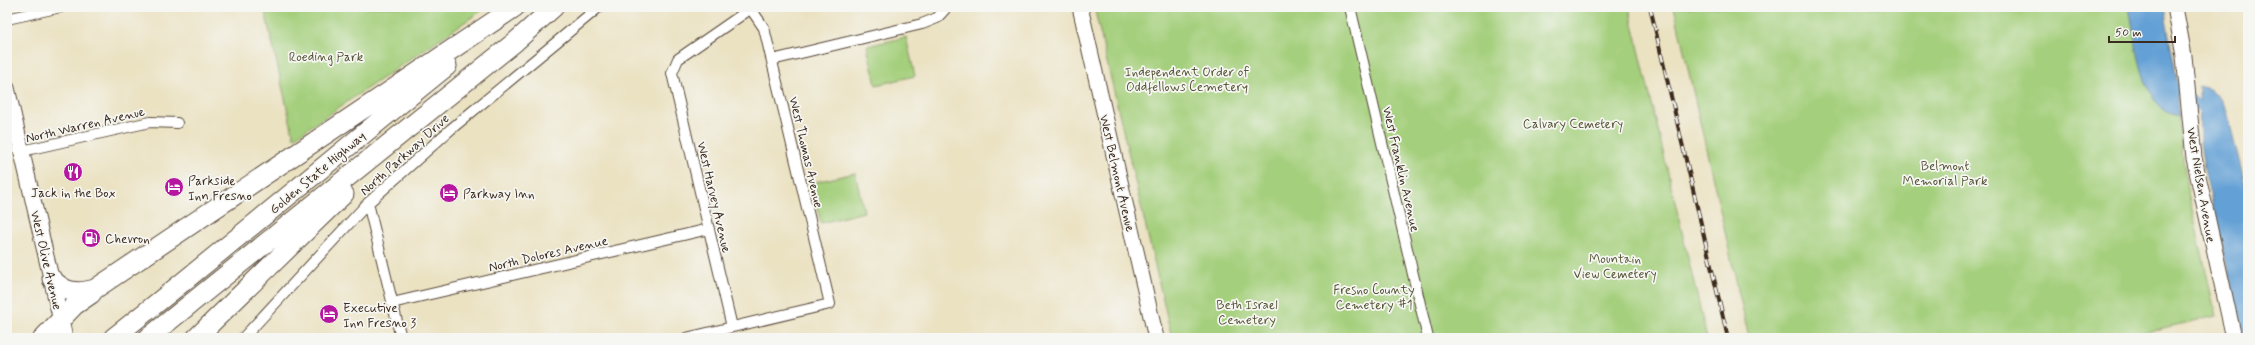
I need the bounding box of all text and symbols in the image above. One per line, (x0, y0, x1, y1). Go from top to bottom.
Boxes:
scale bar (2109, 18, 2175, 44)
text: 50 m (2115, 25, 2142, 41)
park label: Roeding Park (289, 49, 364, 66)
park label: Independent Order of Oddfellows Cemetery (1125, 64, 1249, 96)
street label: West Thomas Avenue (784, 95, 827, 210)
street label: North Warren Avenue (24, 103, 147, 147)
street label: West Franklin Avenue (1378, 105, 1423, 234)
street label: North Parkway Drive (357, 110, 453, 200)
street label: West Belmont Avenue (1095, 113, 1138, 234)
park label: Calvary Cemetery (1523, 116, 1623, 133)
street label: West Nielsen Avenue (2182, 126, 2219, 244)
street label: Golden State Highway (266, 128, 370, 219)
street label: West Harvey Avenue (692, 140, 735, 255)
park label: Belmont Memorial Park (1903, 158, 1988, 190)
restaurant icon: Jack in the Box (62, 161, 84, 183)
place label: Parkside Inn Fresno (188, 173, 252, 205)
hotel icon: Parkside Inn Fresno (163, 176, 185, 198)
hotel icon: Parkway Inn (438, 182, 460, 204)
place label: Jack in the Box (31, 185, 116, 202)
place label: Parkway Inn (463, 186, 535, 203)
street label: West Olive Avenue (26, 209, 65, 312)
fuel station icon: Chevron (80, 227, 102, 249)
place label: Chevron (105, 231, 150, 248)
street label: North Dolores Avenue (487, 232, 610, 276)
park label: Mountain View Cemetery (1573, 251, 1657, 283)
park label: Fresno County Cemetery #1 (1333, 282, 1415, 314)
park label: Beth Israel Cemetery (1216, 297, 1278, 329)
place label: Executive Inn Fresno 3 (343, 300, 416, 332)
hotel icon: Executive Inn Fresno 3 (318, 303, 340, 325)

